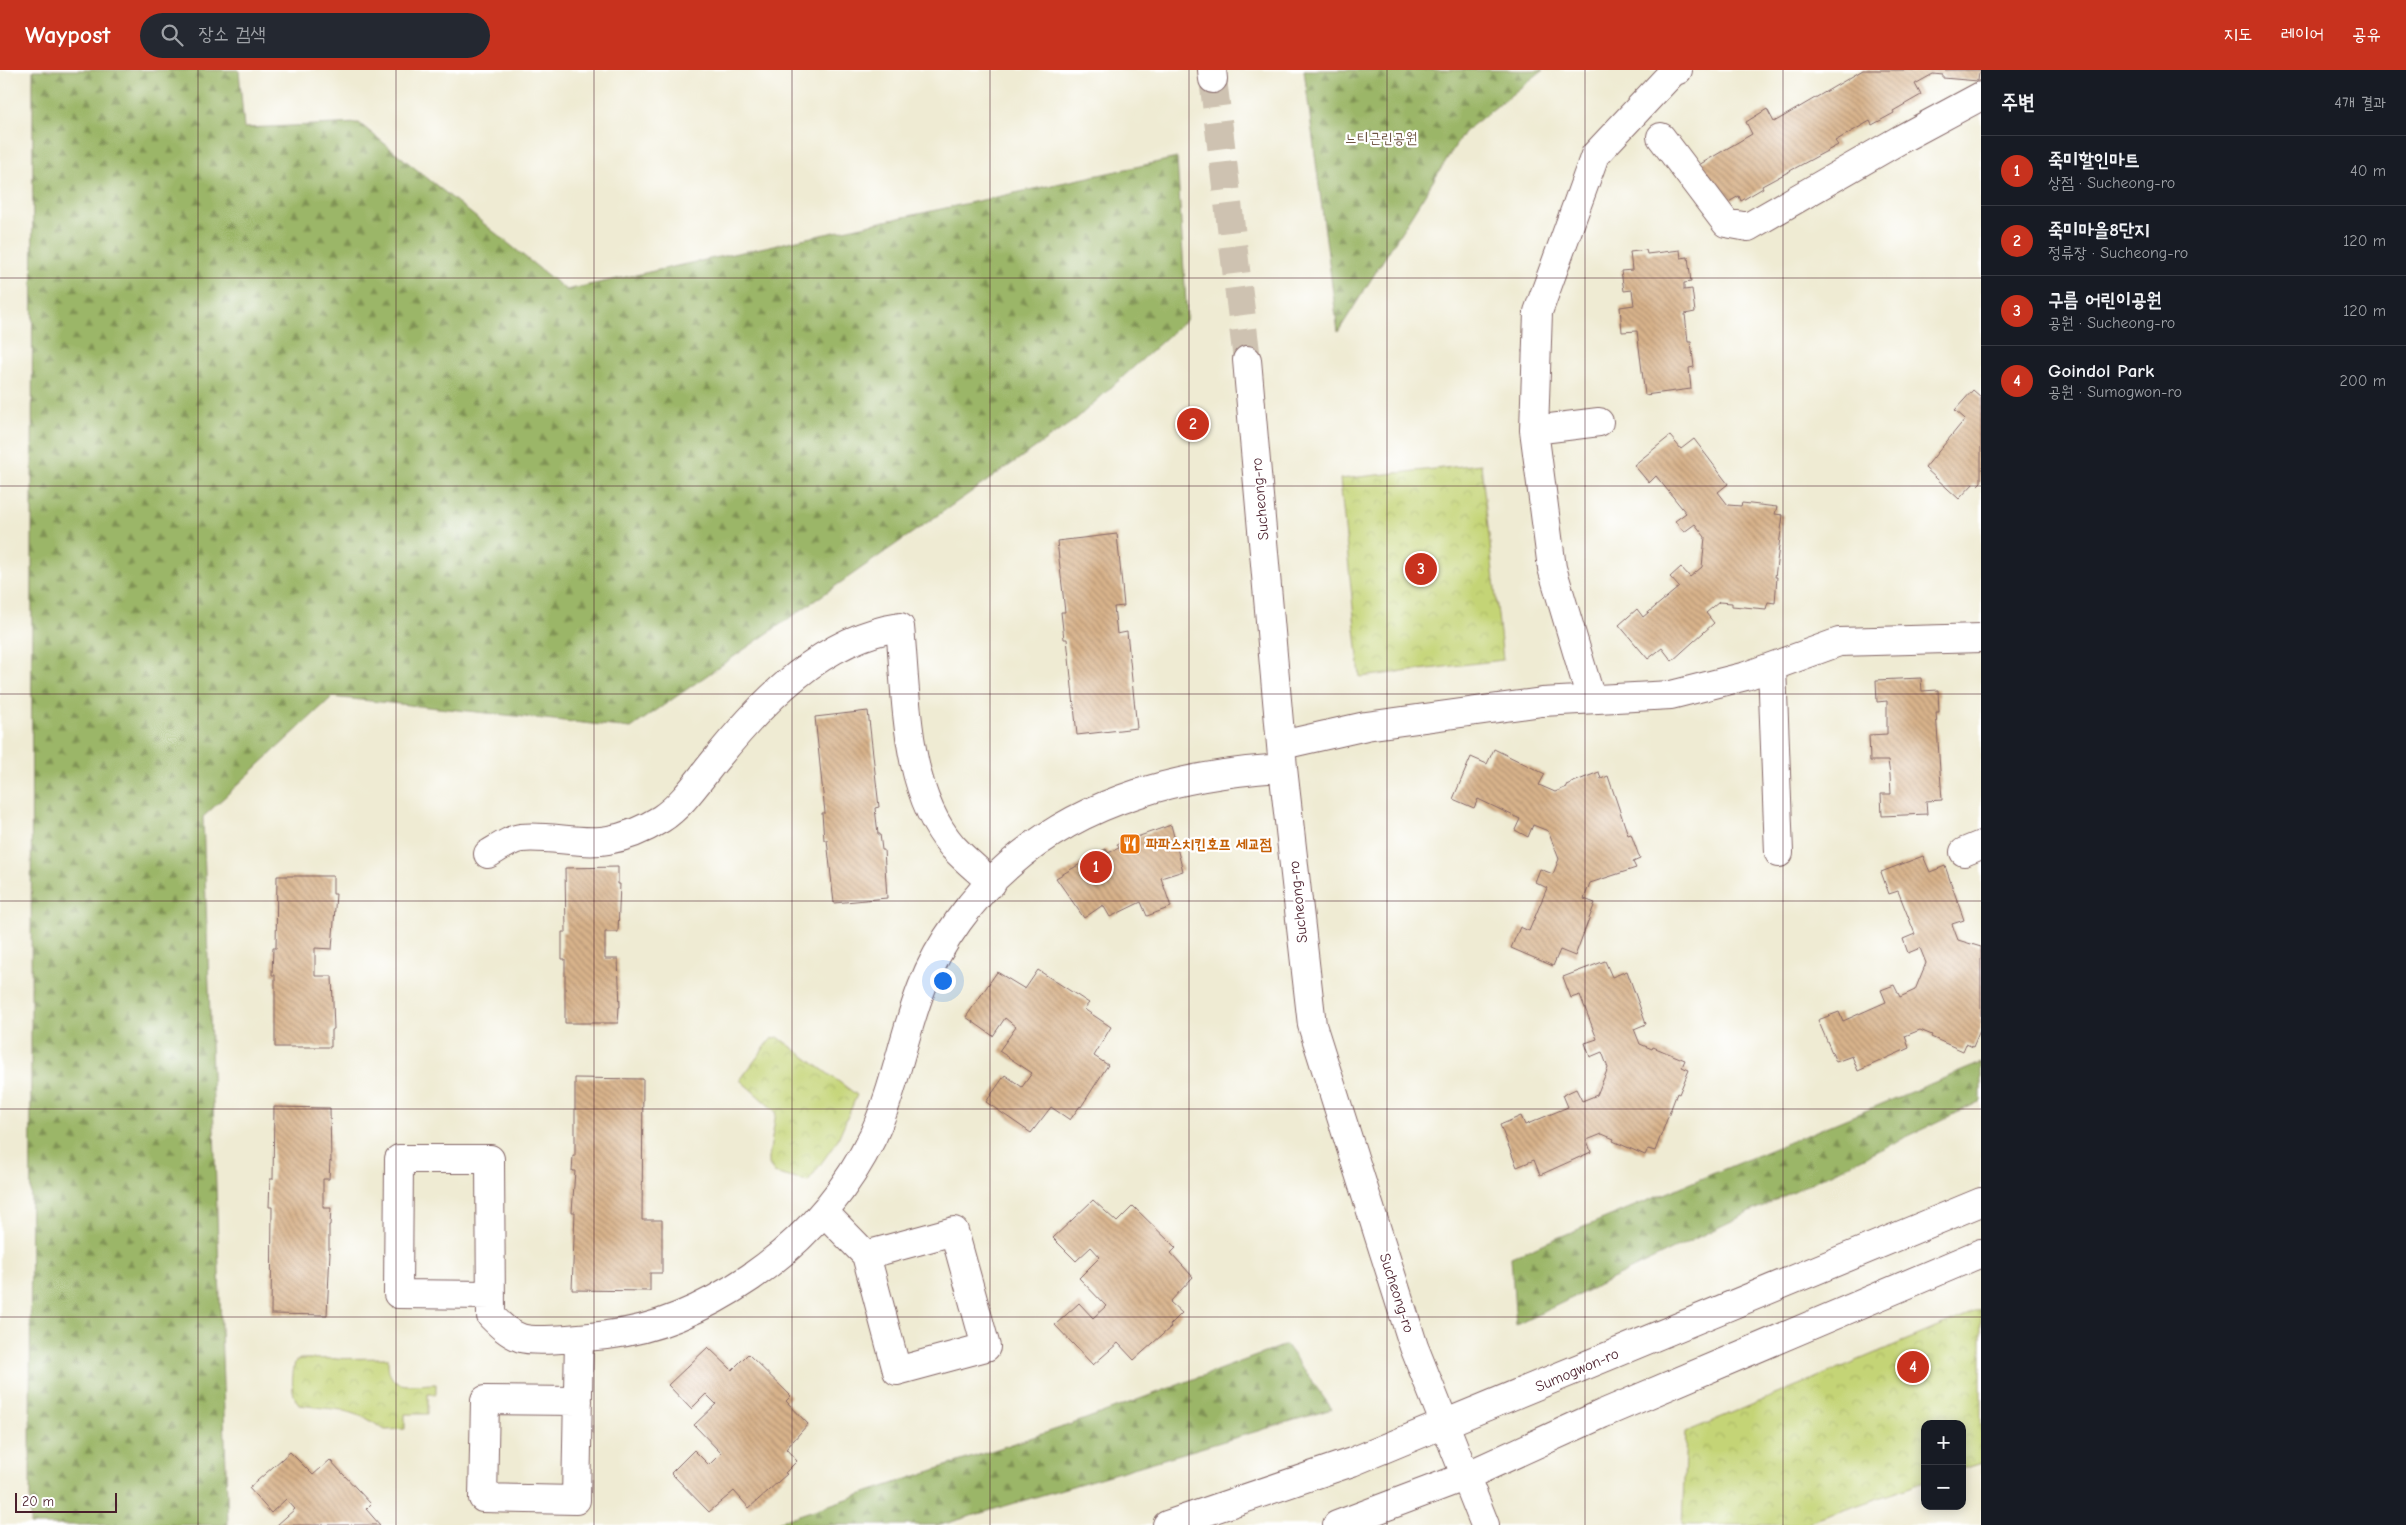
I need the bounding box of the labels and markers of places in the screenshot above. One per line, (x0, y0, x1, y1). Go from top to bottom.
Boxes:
pin: 2 (1177, 405, 1209, 443)
pin: 3 (1405, 550, 1437, 588)
restaurant icon: 파파스치킨호프 세교점 (1118, 832, 1142, 856)
place label: 파파스치킨호프 세교점 (1146, 835, 1272, 853)
pin: 1 (1080, 848, 1112, 886)
pin: 4 (1897, 1348, 1929, 1386)

